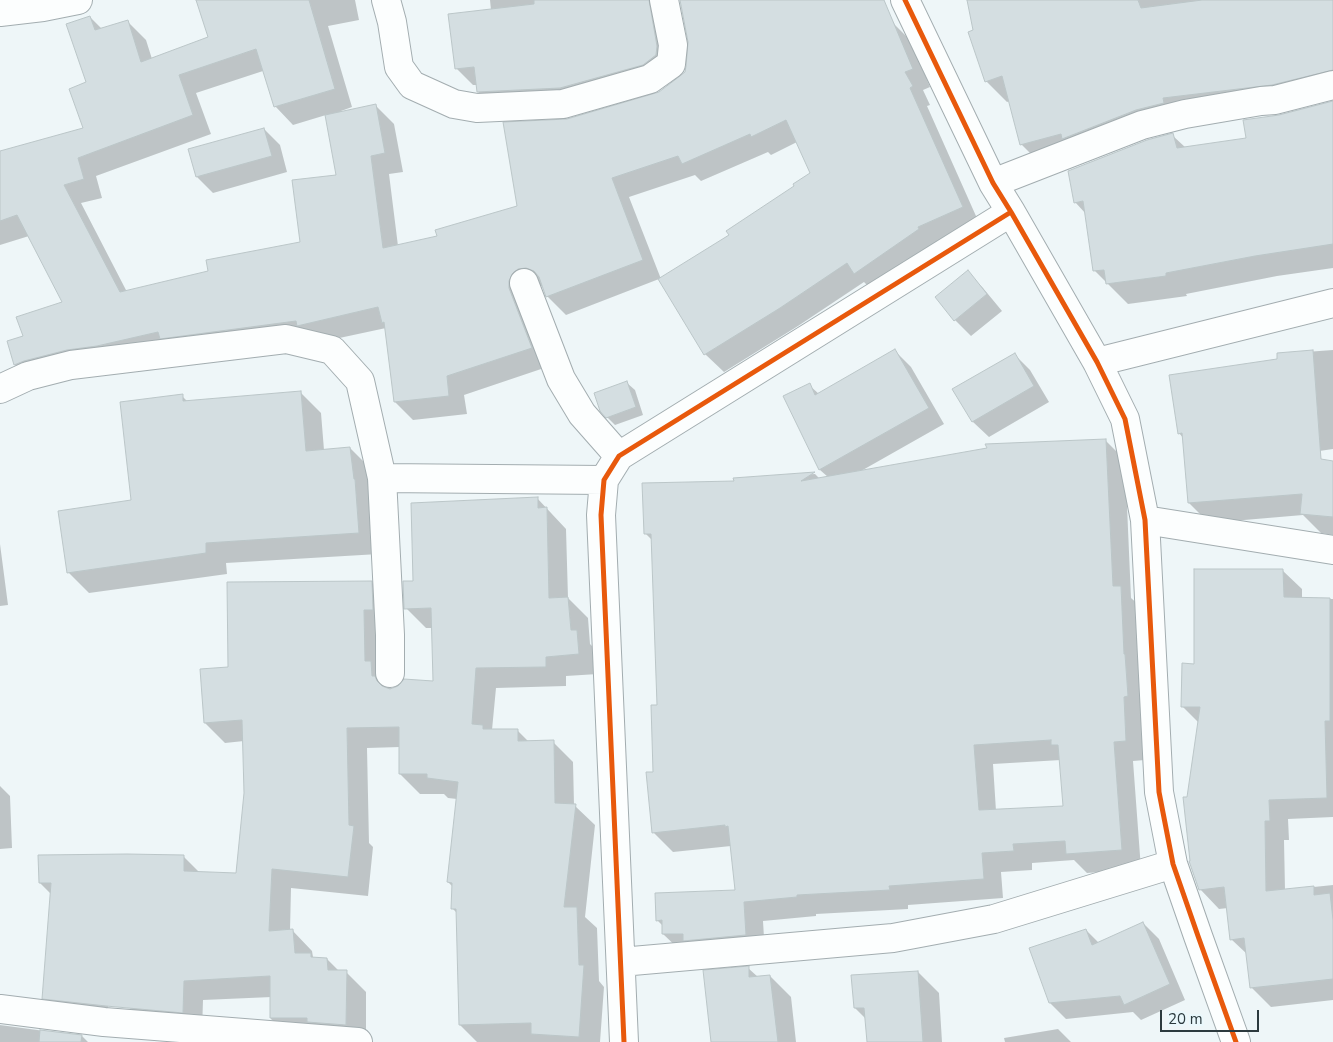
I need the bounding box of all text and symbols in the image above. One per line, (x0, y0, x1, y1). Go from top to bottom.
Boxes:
scale bar (1163, 1000, 1262, 1032)
text: 20 m (1168, 1009, 1203, 1029)

